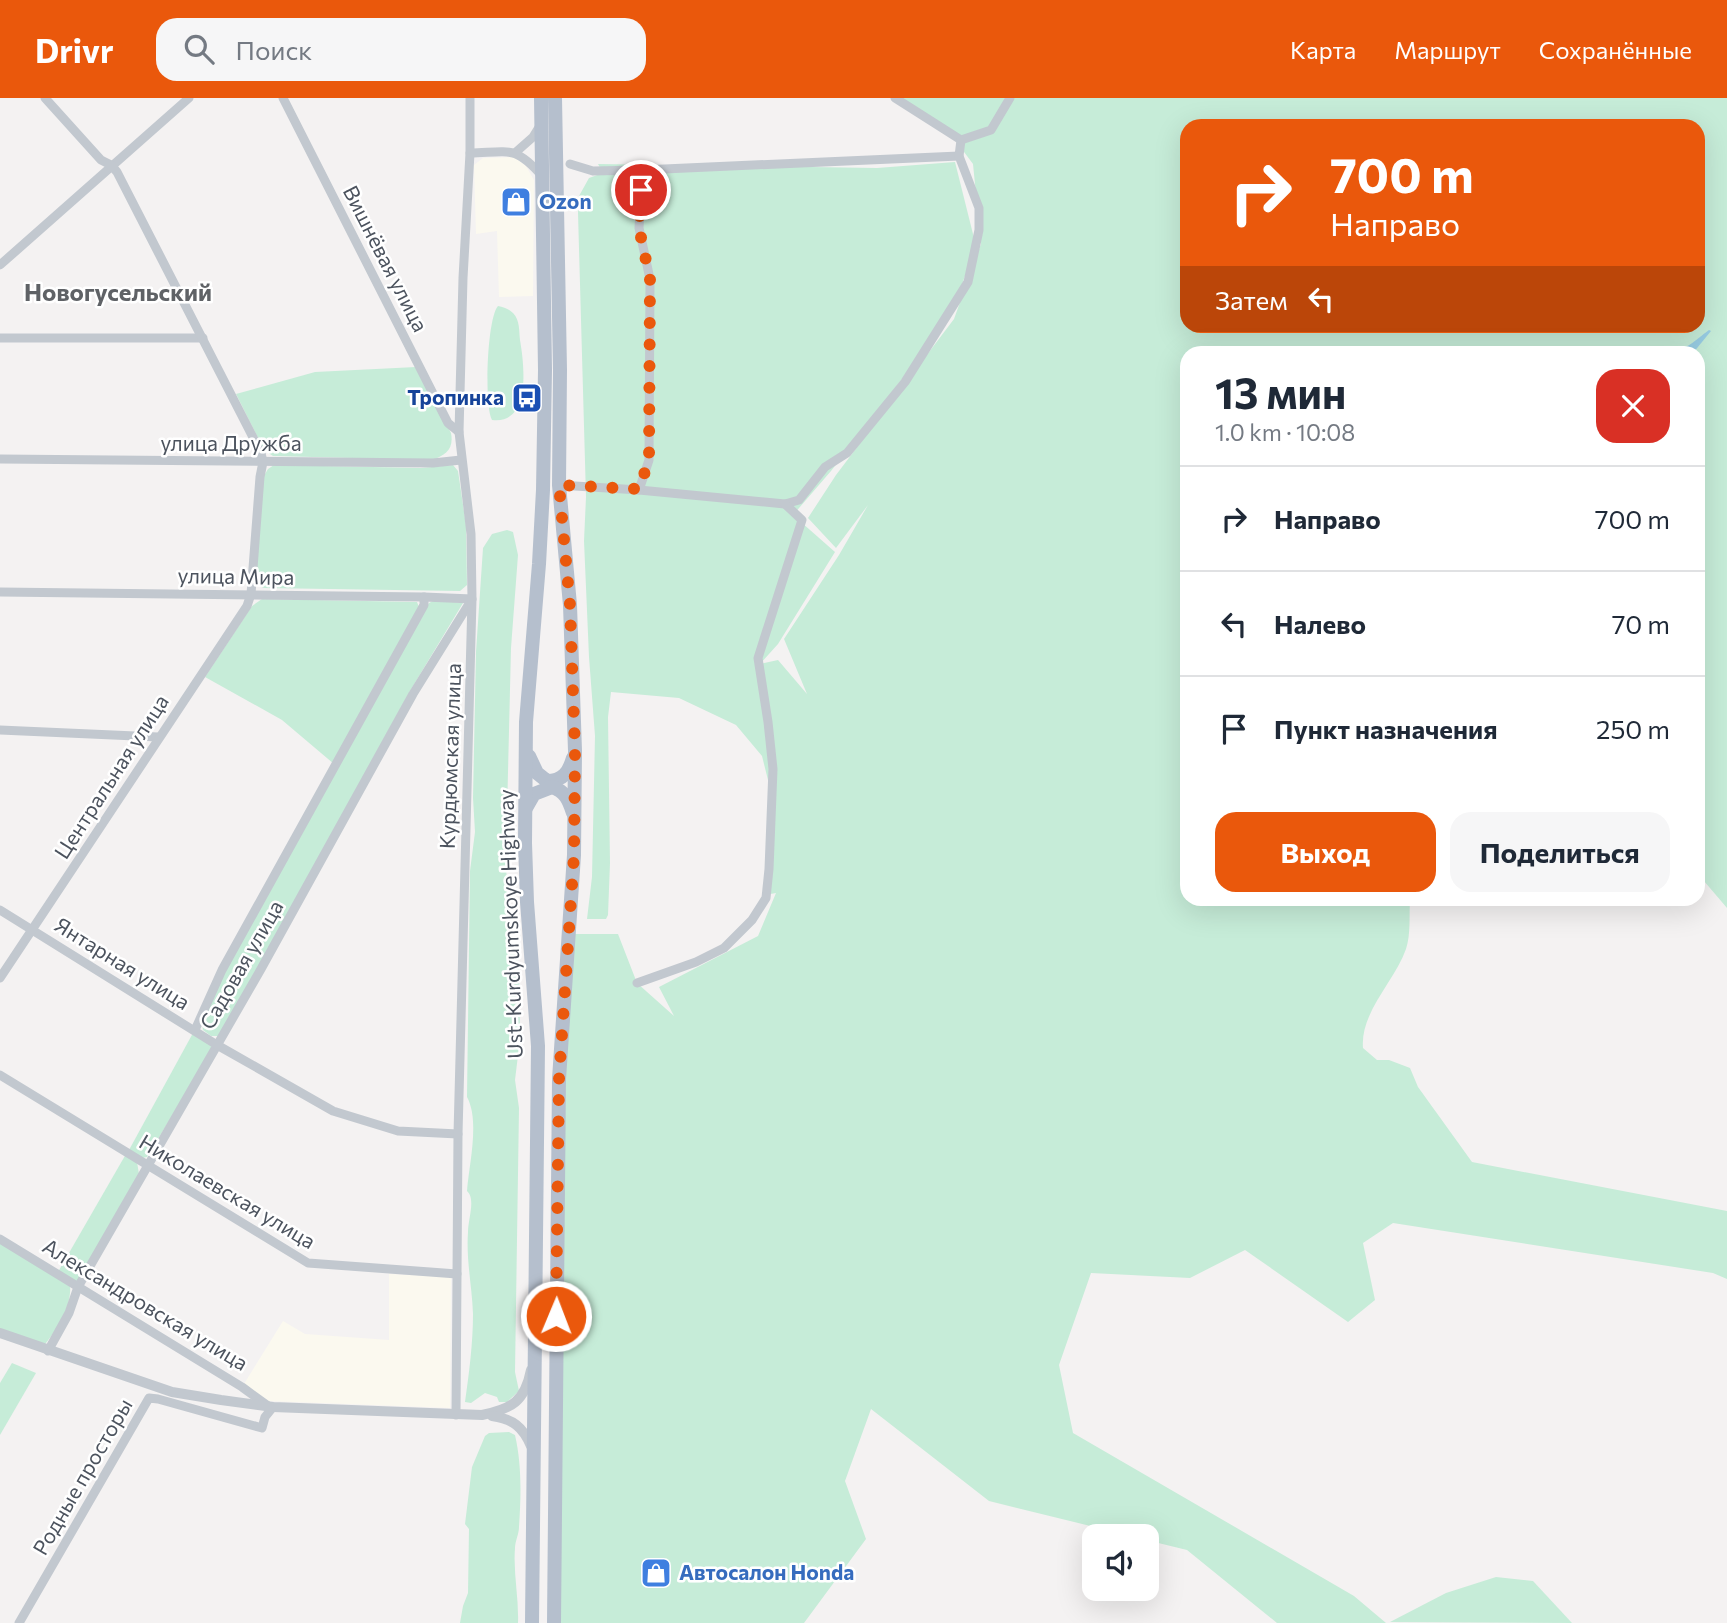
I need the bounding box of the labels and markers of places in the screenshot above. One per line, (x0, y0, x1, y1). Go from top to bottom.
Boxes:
pin (611, 160, 671, 220)
shop icon: Ozon (499, 185, 533, 219)
place label: Ozon (539, 188, 592, 213)
bus stop icon: Тропинка (510, 381, 544, 415)
place label: Тропинка (407, 384, 504, 409)
shop icon: Автосалон Honda (639, 1556, 673, 1590)
place label: Автосалон Honda (679, 1559, 854, 1584)

